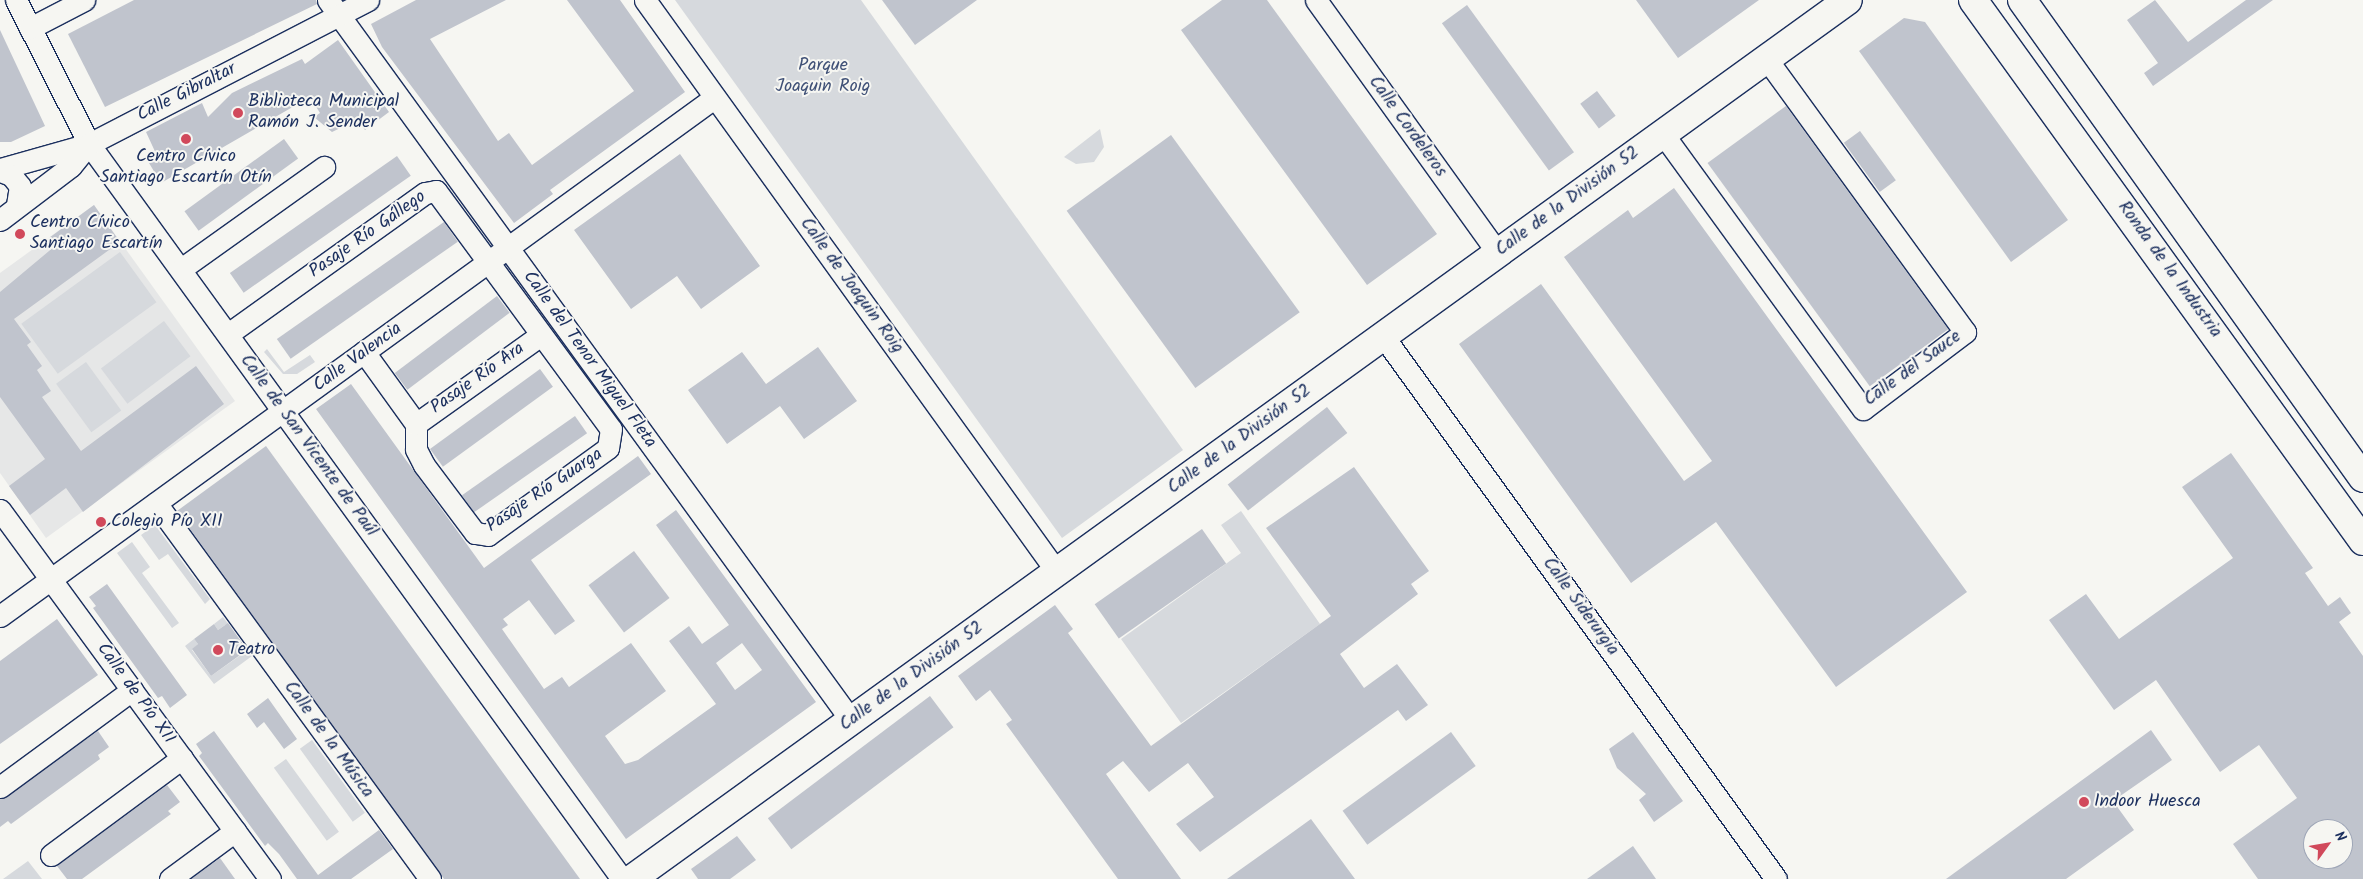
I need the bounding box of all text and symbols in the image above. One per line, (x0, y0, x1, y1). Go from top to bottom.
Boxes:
park label: Parque Joaquin Roig (776, 56, 870, 98)
street label: Calle Gibraltar (134, 59, 240, 127)
street label: Calle Cordeleros (1363, 72, 1451, 182)
place label: Biblioteca Municipal Ramón J. Sender (248, 92, 399, 134)
marker: Biblioteca Municipal Ramón J. Sender (232, 107, 244, 119)
marker: Centro Cívico Santiago Escartín Otín (180, 133, 192, 145)
street label: Calle de la División 52 (1492, 143, 1644, 261)
place label: Centro Cívico Santiago Escartín Otín (100, 147, 272, 190)
street label: Pasaje Río Gállego (305, 187, 431, 283)
street label: Ronda de la Industria (2112, 198, 2226, 342)
place label: Centro Cívico Santiago Escartín (30, 213, 163, 255)
street label: Calle de Joaquin Roig (795, 214, 907, 358)
marker: Centro Cívico Santiago Escartín (14, 228, 26, 240)
street label: Calle del Tenor Miguel Fleta (518, 267, 660, 453)
street label: Calle Valencia (309, 319, 407, 397)
street label: Calle del Sauce (1860, 327, 1966, 411)
street label: Pasaje Río Ara (427, 339, 529, 419)
street label: Calle de San Vicente de Paúl (235, 351, 381, 541)
street label: Calle de la División 52 (1164, 381, 1316, 499)
street label: Pasaje Río Guarga (483, 444, 607, 538)
place label: Colegio Pío XII (111, 511, 222, 533)
marker: Colegio Pío XII (95, 516, 107, 528)
street label: Calle Siderurgia (1537, 554, 1623, 660)
street label: Calle de la División 52 (836, 618, 988, 736)
street label: Calle de Pío XII (91, 639, 179, 749)
place label: Teatro (228, 639, 275, 661)
marker: Teatro (212, 644, 224, 656)
street label: Calle de la Música (278, 677, 378, 803)
place label: Indoor Huesca (2094, 791, 2201, 813)
marker: Indoor Huesca (2078, 796, 2090, 808)
north arrow (2303, 819, 2353, 869)
text: N (2328, 827, 2352, 846)

